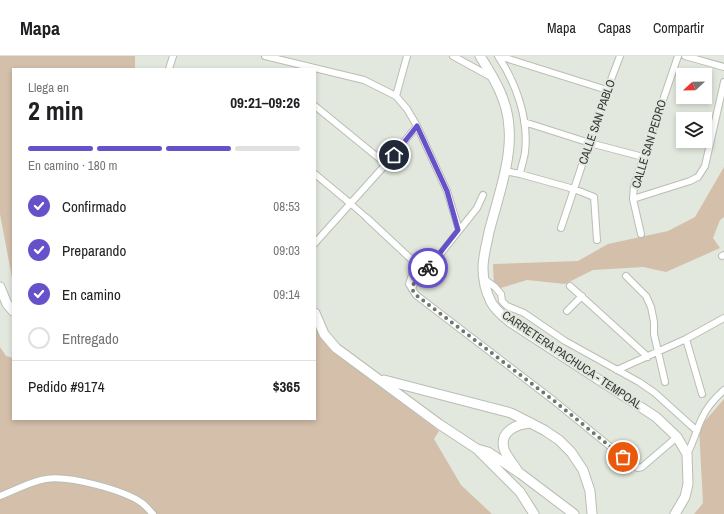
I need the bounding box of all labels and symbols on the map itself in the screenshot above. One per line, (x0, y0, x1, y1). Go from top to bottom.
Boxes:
north arrow (676, 68, 712, 104)
street label: CALLE SAN PABLO (575, 77, 619, 167)
street label: CALLE SAN PEDRO (628, 97, 670, 190)
pin (377, 138, 411, 172)
courier (408, 248, 448, 288)
street label: CARRETERA PACHUCA - TEMPOAL (499, 307, 645, 413)
pin (606, 440, 640, 474)

